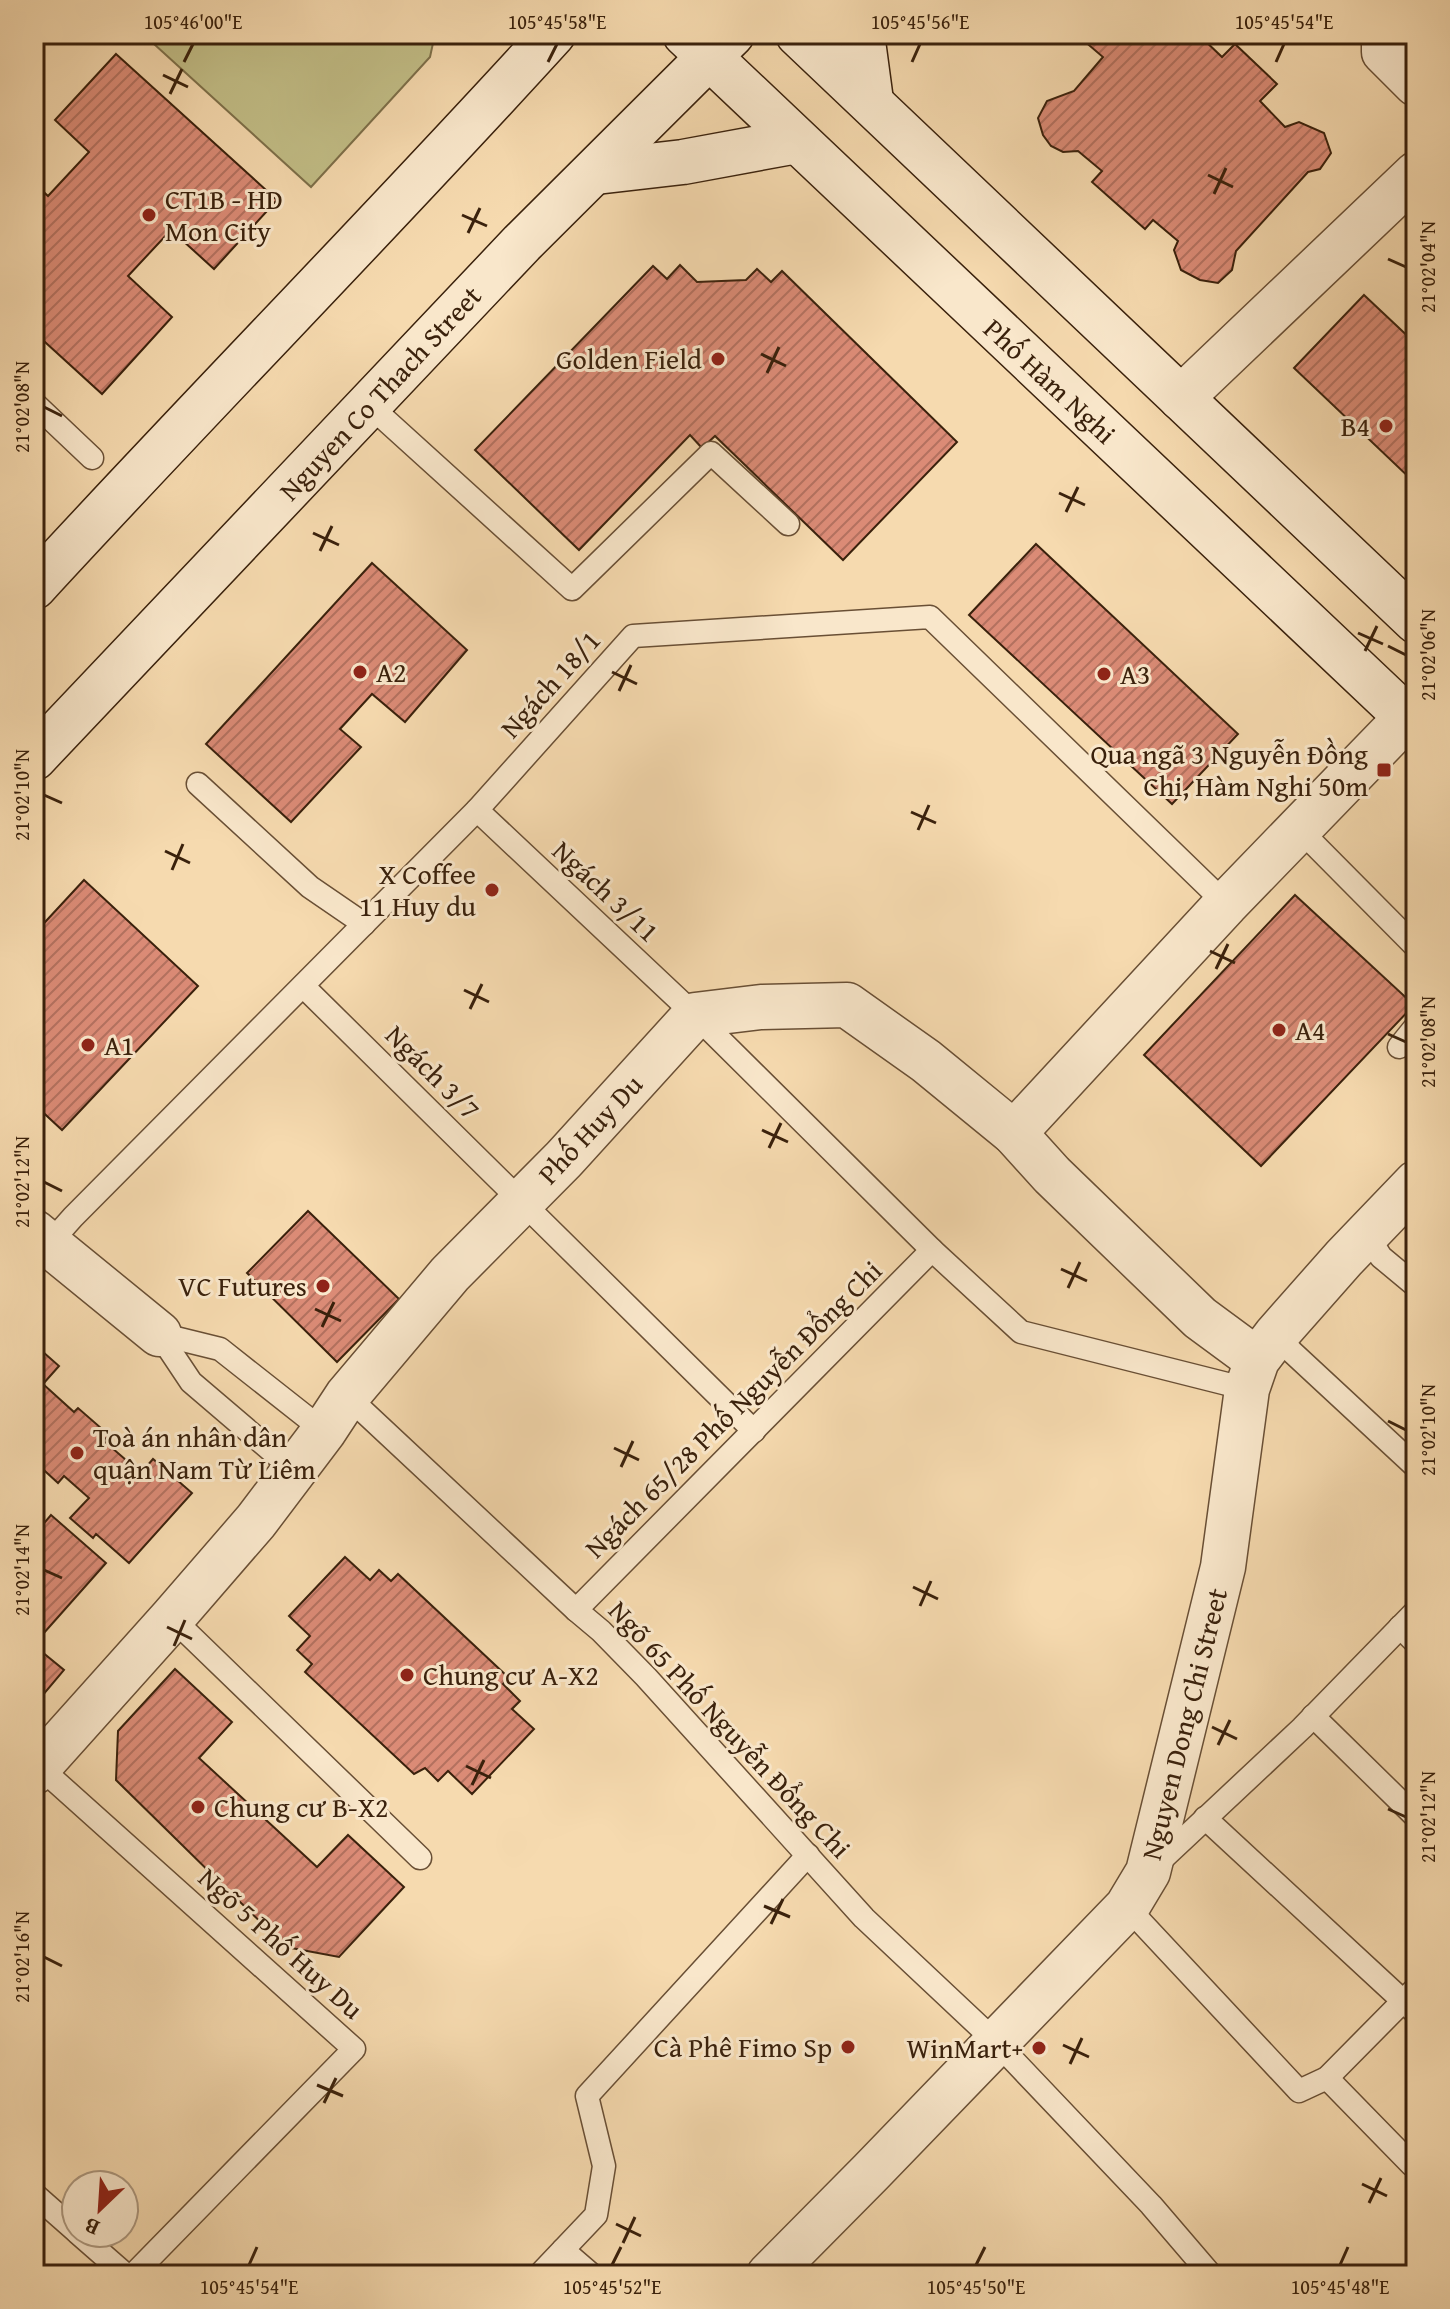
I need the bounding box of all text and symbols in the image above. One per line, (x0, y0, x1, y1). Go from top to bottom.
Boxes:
text: 105°46'00"E (144, 7, 242, 36)
text: 105°45'58"E (508, 7, 606, 36)
text: 105°45'56"E (871, 7, 969, 36)
text: 105°45'54"E (1235, 7, 1333, 36)
place label: CT1B - HD Mon City (165, 178, 283, 251)
marker: CT1B - HD Mon City (140, 206, 158, 224)
text: 21°02'04"N (1413, 221, 1442, 313)
street label: Nguyen Co Thach Street (269, 276, 490, 509)
street label: Phố Hàm Nghi (975, 308, 1126, 453)
place label: Golden Field (556, 338, 702, 379)
marker: Golden Field (709, 350, 727, 368)
text: 21°02'08"N (7, 361, 36, 453)
place label: B4 (1341, 405, 1370, 446)
marker: B4 (1377, 417, 1395, 435)
text: 21°02'06"N (1413, 609, 1442, 701)
street label: Ngách 18/1 (490, 621, 609, 747)
place label: A2 (376, 651, 406, 692)
place label: A3 (1120, 653, 1150, 694)
marker: A2 (351, 663, 369, 681)
marker: A3 (1095, 665, 1113, 683)
place label: Qua ngã 3 Nguyễn Đồng Chi, Hàm Nghi 50m (1090, 733, 1368, 806)
text: 21°02'10"N (7, 749, 36, 841)
marker: Qua ngã 3 Nguyễn Đồng Chi, Hàm Nghi 50m (1375, 761, 1393, 779)
street label: Ngách 3/11 (544, 830, 669, 951)
place label: X Coffee 11 Huy du (359, 853, 476, 926)
marker: X Coffee 11 Huy du (483, 881, 501, 899)
text: 21°02'08"N (1413, 996, 1442, 1088)
place label: A4 (1295, 1009, 1325, 1050)
street label: Ngách 3/7 (377, 1015, 490, 1128)
marker: A4 (1270, 1021, 1288, 1039)
place label: A1 (104, 1024, 134, 1065)
marker: A1 (79, 1036, 97, 1054)
street label: Phố Huy Du (528, 1064, 651, 1193)
text: 21°02'12"N (7, 1136, 36, 1228)
street label: Ngách 65/28 Phố Nguyễn Đổng Chi (575, 1250, 891, 1567)
place label: VC Futures (178, 1265, 307, 1306)
marker: VC Futures (314, 1277, 332, 1295)
text: 21°02'10"N (1413, 1384, 1442, 1476)
place label: Toà án nhân dân quận Nam Từ Liêm (93, 1416, 316, 1489)
marker: Toà án nhân dân quận Nam Từ Liêm (68, 1444, 86, 1462)
text: 21°02'14"N (7, 1524, 36, 1616)
street label: Nguyen Dong Chi Street (1130, 1584, 1237, 1864)
street label: Ngõ 65 Phố Nguyễn Đổng Chi (600, 1591, 861, 1867)
place label: Chung cư A-X2 (423, 1654, 599, 1695)
marker: Chung cư A-X2 (398, 1666, 416, 1684)
text: 21°02'12"N (1413, 1771, 1442, 1863)
place label: Chung cư B-X2 (214, 1786, 389, 1827)
marker: Chung cư B-X2 (189, 1798, 207, 1816)
street label: Ngõ 5 Phố Huy Du (190, 1857, 373, 2028)
text: 21°02'16"N (7, 1911, 36, 2003)
place label: Cà Phê Fimo Sp (654, 2026, 832, 2067)
place label: WinMart+ (906, 2027, 1023, 2068)
marker: Cà Phê Fimo Sp (839, 2038, 857, 2056)
marker: WinMart+ (1030, 2039, 1048, 2057)
north arrow (60, 2169, 140, 2249)
text: B (79, 2210, 104, 2245)
text: 105°45'54"E (200, 2272, 298, 2301)
text: 105°45'52"E (563, 2272, 661, 2301)
text: 105°45'50"E (927, 2272, 1025, 2301)
text: 105°45'48"E (1291, 2272, 1389, 2301)

